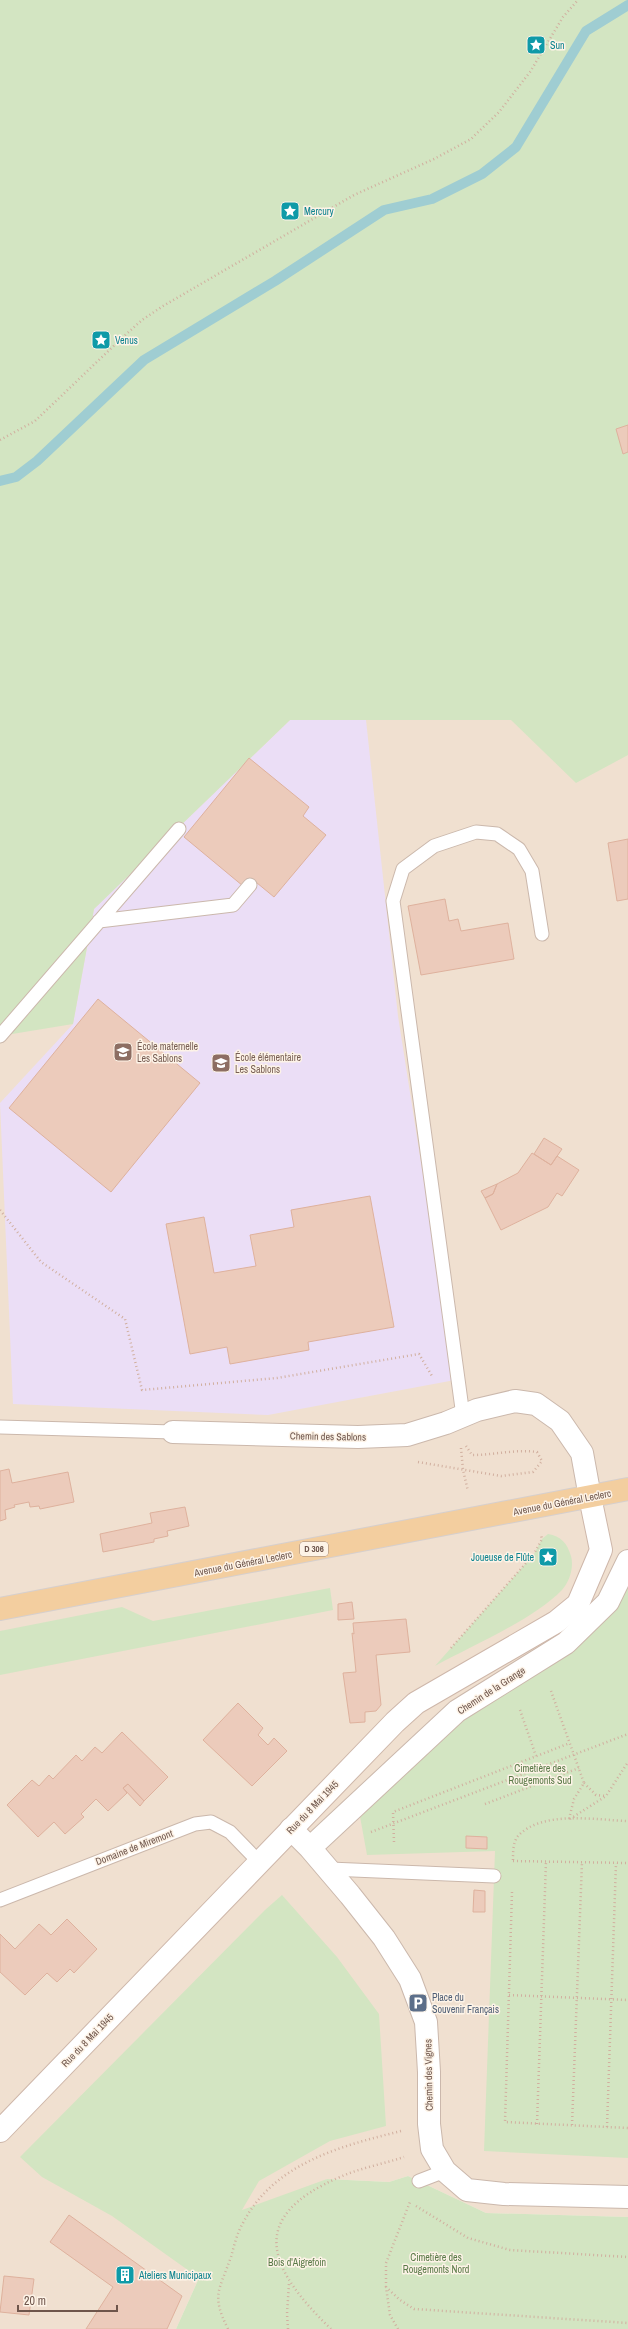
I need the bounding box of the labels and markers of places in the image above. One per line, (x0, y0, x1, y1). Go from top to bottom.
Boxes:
place icon: Sun (525, 34, 547, 56)
place label: Sun (550, 39, 565, 52)
place icon: Mercury (279, 200, 301, 222)
place label: Mercury (304, 205, 335, 218)
place icon: Venus (90, 329, 112, 351)
place label: Venus (115, 334, 138, 347)
place label: École maternelle Les Sablons (137, 1040, 199, 1065)
school or university icon: École maternelle Les Sablons (112, 1041, 134, 1063)
place label: École élémentaire Les Sablons (235, 1051, 302, 1076)
school or university icon: École élémentaire Les Sablons (210, 1052, 232, 1074)
place icon: Joueuse de Flûte (537, 1546, 559, 1568)
place label: Joueuse de Flûte (471, 1551, 534, 1564)
place label: Place du Souvenir Français (432, 1991, 499, 2016)
parking icon: Place du Souvenir Français (407, 1992, 429, 2014)
building icon: Ateliers Municipaux (114, 2264, 136, 2286)
place label: Ateliers Municipaux (138, 2269, 212, 2282)

